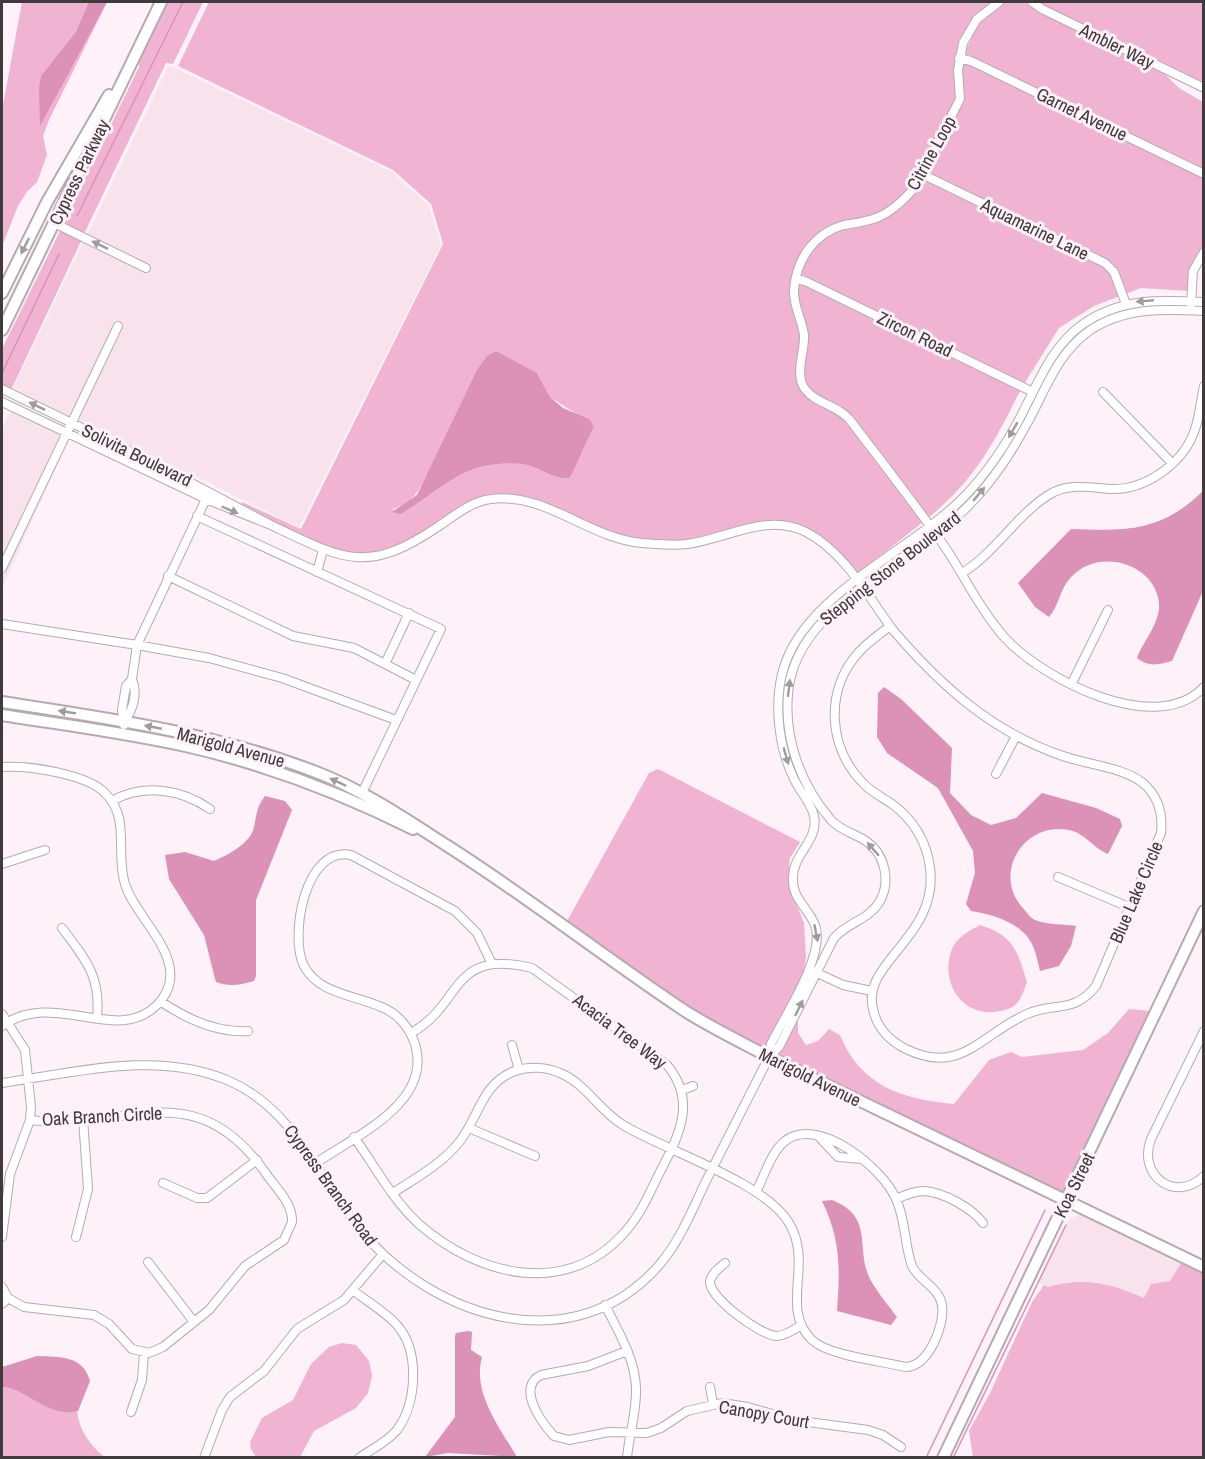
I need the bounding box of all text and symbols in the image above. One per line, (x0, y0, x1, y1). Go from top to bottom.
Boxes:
street label: Ambler Way (1075, 17, 1159, 75)
street label: Garnet Avenue (1032, 81, 1132, 147)
street label: Citrine Loop (900, 111, 962, 195)
street label: Cypress Parkway (43, 114, 116, 229)
street label: Aquamarine Lane (976, 192, 1093, 266)
one-way arrow (20, 237, 30, 254)
one-way arrow (92, 240, 109, 250)
one-way arrow (1136, 296, 1155, 306)
street label: Zircon Road (873, 305, 957, 363)
one-way arrow (28, 401, 46, 411)
street label: Solivita Boulevard (78, 418, 196, 492)
one-way arrow (1008, 422, 1018, 439)
one-way arrow (973, 486, 986, 502)
one-way arrow (222, 505, 240, 515)
street label: Stepping Stone Boulevard (814, 505, 966, 631)
one-way arrow (784, 678, 793, 697)
one-way arrow (57, 707, 76, 716)
street label: Marigold Avenue (174, 721, 288, 773)
one-way arrow (143, 722, 162, 731)
one-way arrow (782, 747, 791, 765)
one-way arrow (330, 777, 347, 786)
street label: Blue Lake Circle (1103, 837, 1169, 947)
one-way arrow (867, 842, 880, 857)
one-way arrow (812, 924, 821, 943)
street label: Acacia Tree Way (567, 987, 673, 1075)
one-way arrow (794, 999, 804, 1016)
street label: Marigold Avenue (755, 1042, 865, 1112)
street label: Oak Branch Circle (41, 1100, 163, 1132)
street label: Cypress Branch Road (278, 1119, 384, 1251)
street label: Koa Street (1047, 1148, 1101, 1222)
street label: Canopy Court (717, 1394, 811, 1434)

